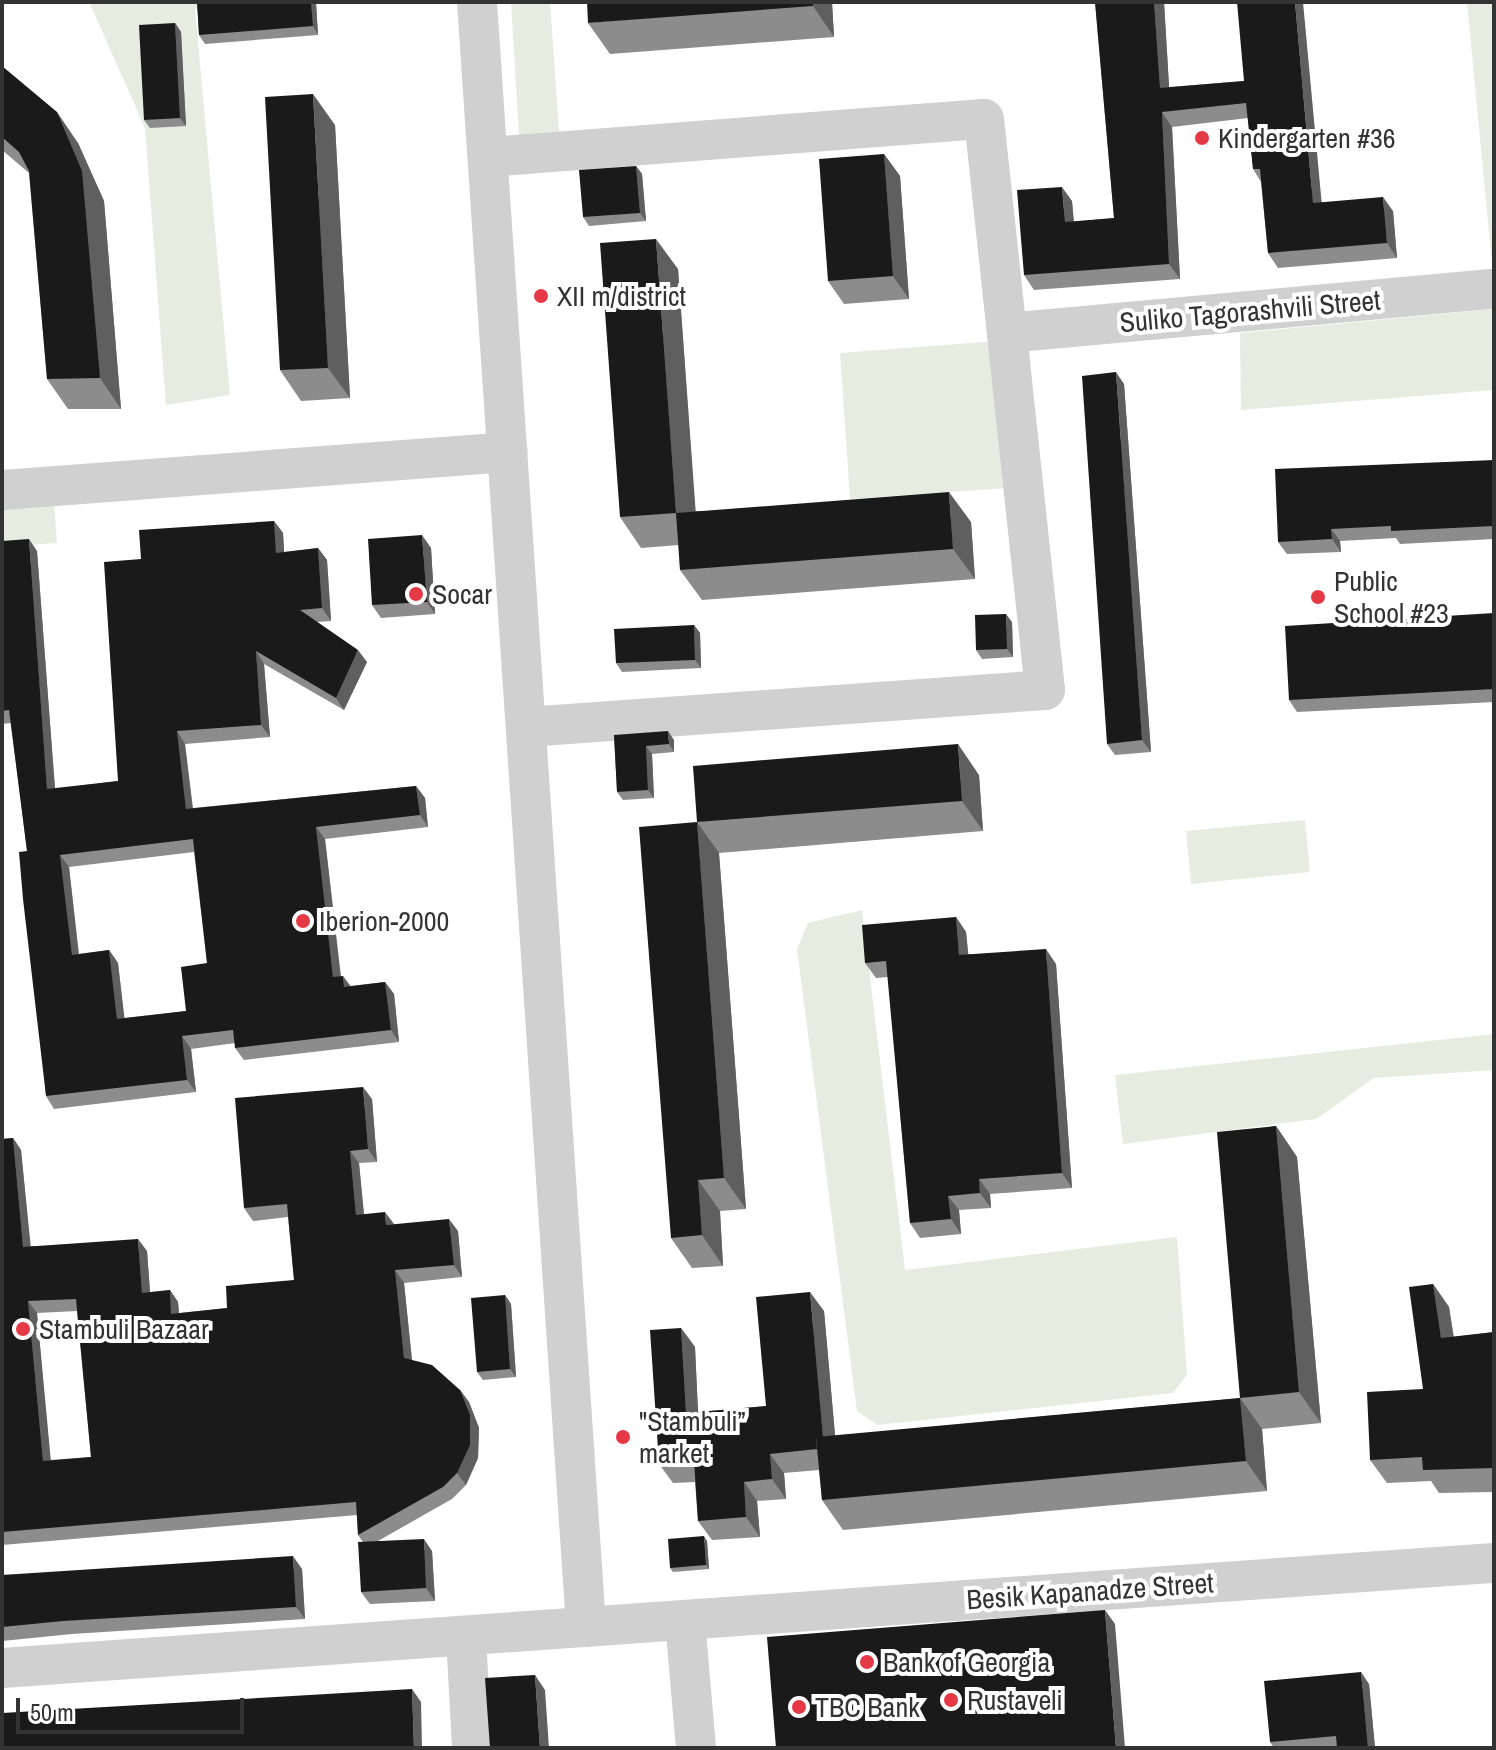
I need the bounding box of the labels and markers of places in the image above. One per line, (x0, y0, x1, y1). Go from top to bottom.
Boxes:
place label: Kindergarten #36 (1218, 121, 1395, 155)
marker: Kindergarten #36 (1193, 129, 1211, 147)
place label: XII m/district (557, 279, 686, 313)
marker: XII m/district (532, 287, 550, 305)
place label: Public School #23 (1334, 564, 1449, 630)
place label: Socar (432, 577, 492, 611)
marker: Socar (407, 585, 425, 603)
marker: Public School #23 (1309, 588, 1327, 606)
place label: Iberion-2000 (319, 904, 449, 938)
marker: Iberion-2000 (294, 912, 312, 930)
place label: Stambuli Bazaar (39, 1312, 209, 1346)
marker: Stambuli Bazaar (14, 1320, 32, 1338)
place label: "Stambuli” market (639, 1404, 745, 1470)
marker: "Stambuli” market (614, 1428, 632, 1446)
place label: Bank of Georgia (883, 1645, 1050, 1679)
marker: Bank of Georgia (858, 1653, 876, 1671)
place label: Rustaveli (967, 1683, 1063, 1717)
place label: TBC Bank (815, 1690, 920, 1724)
marker: Rustaveli (942, 1691, 960, 1709)
marker: TBC Bank (790, 1698, 808, 1716)

